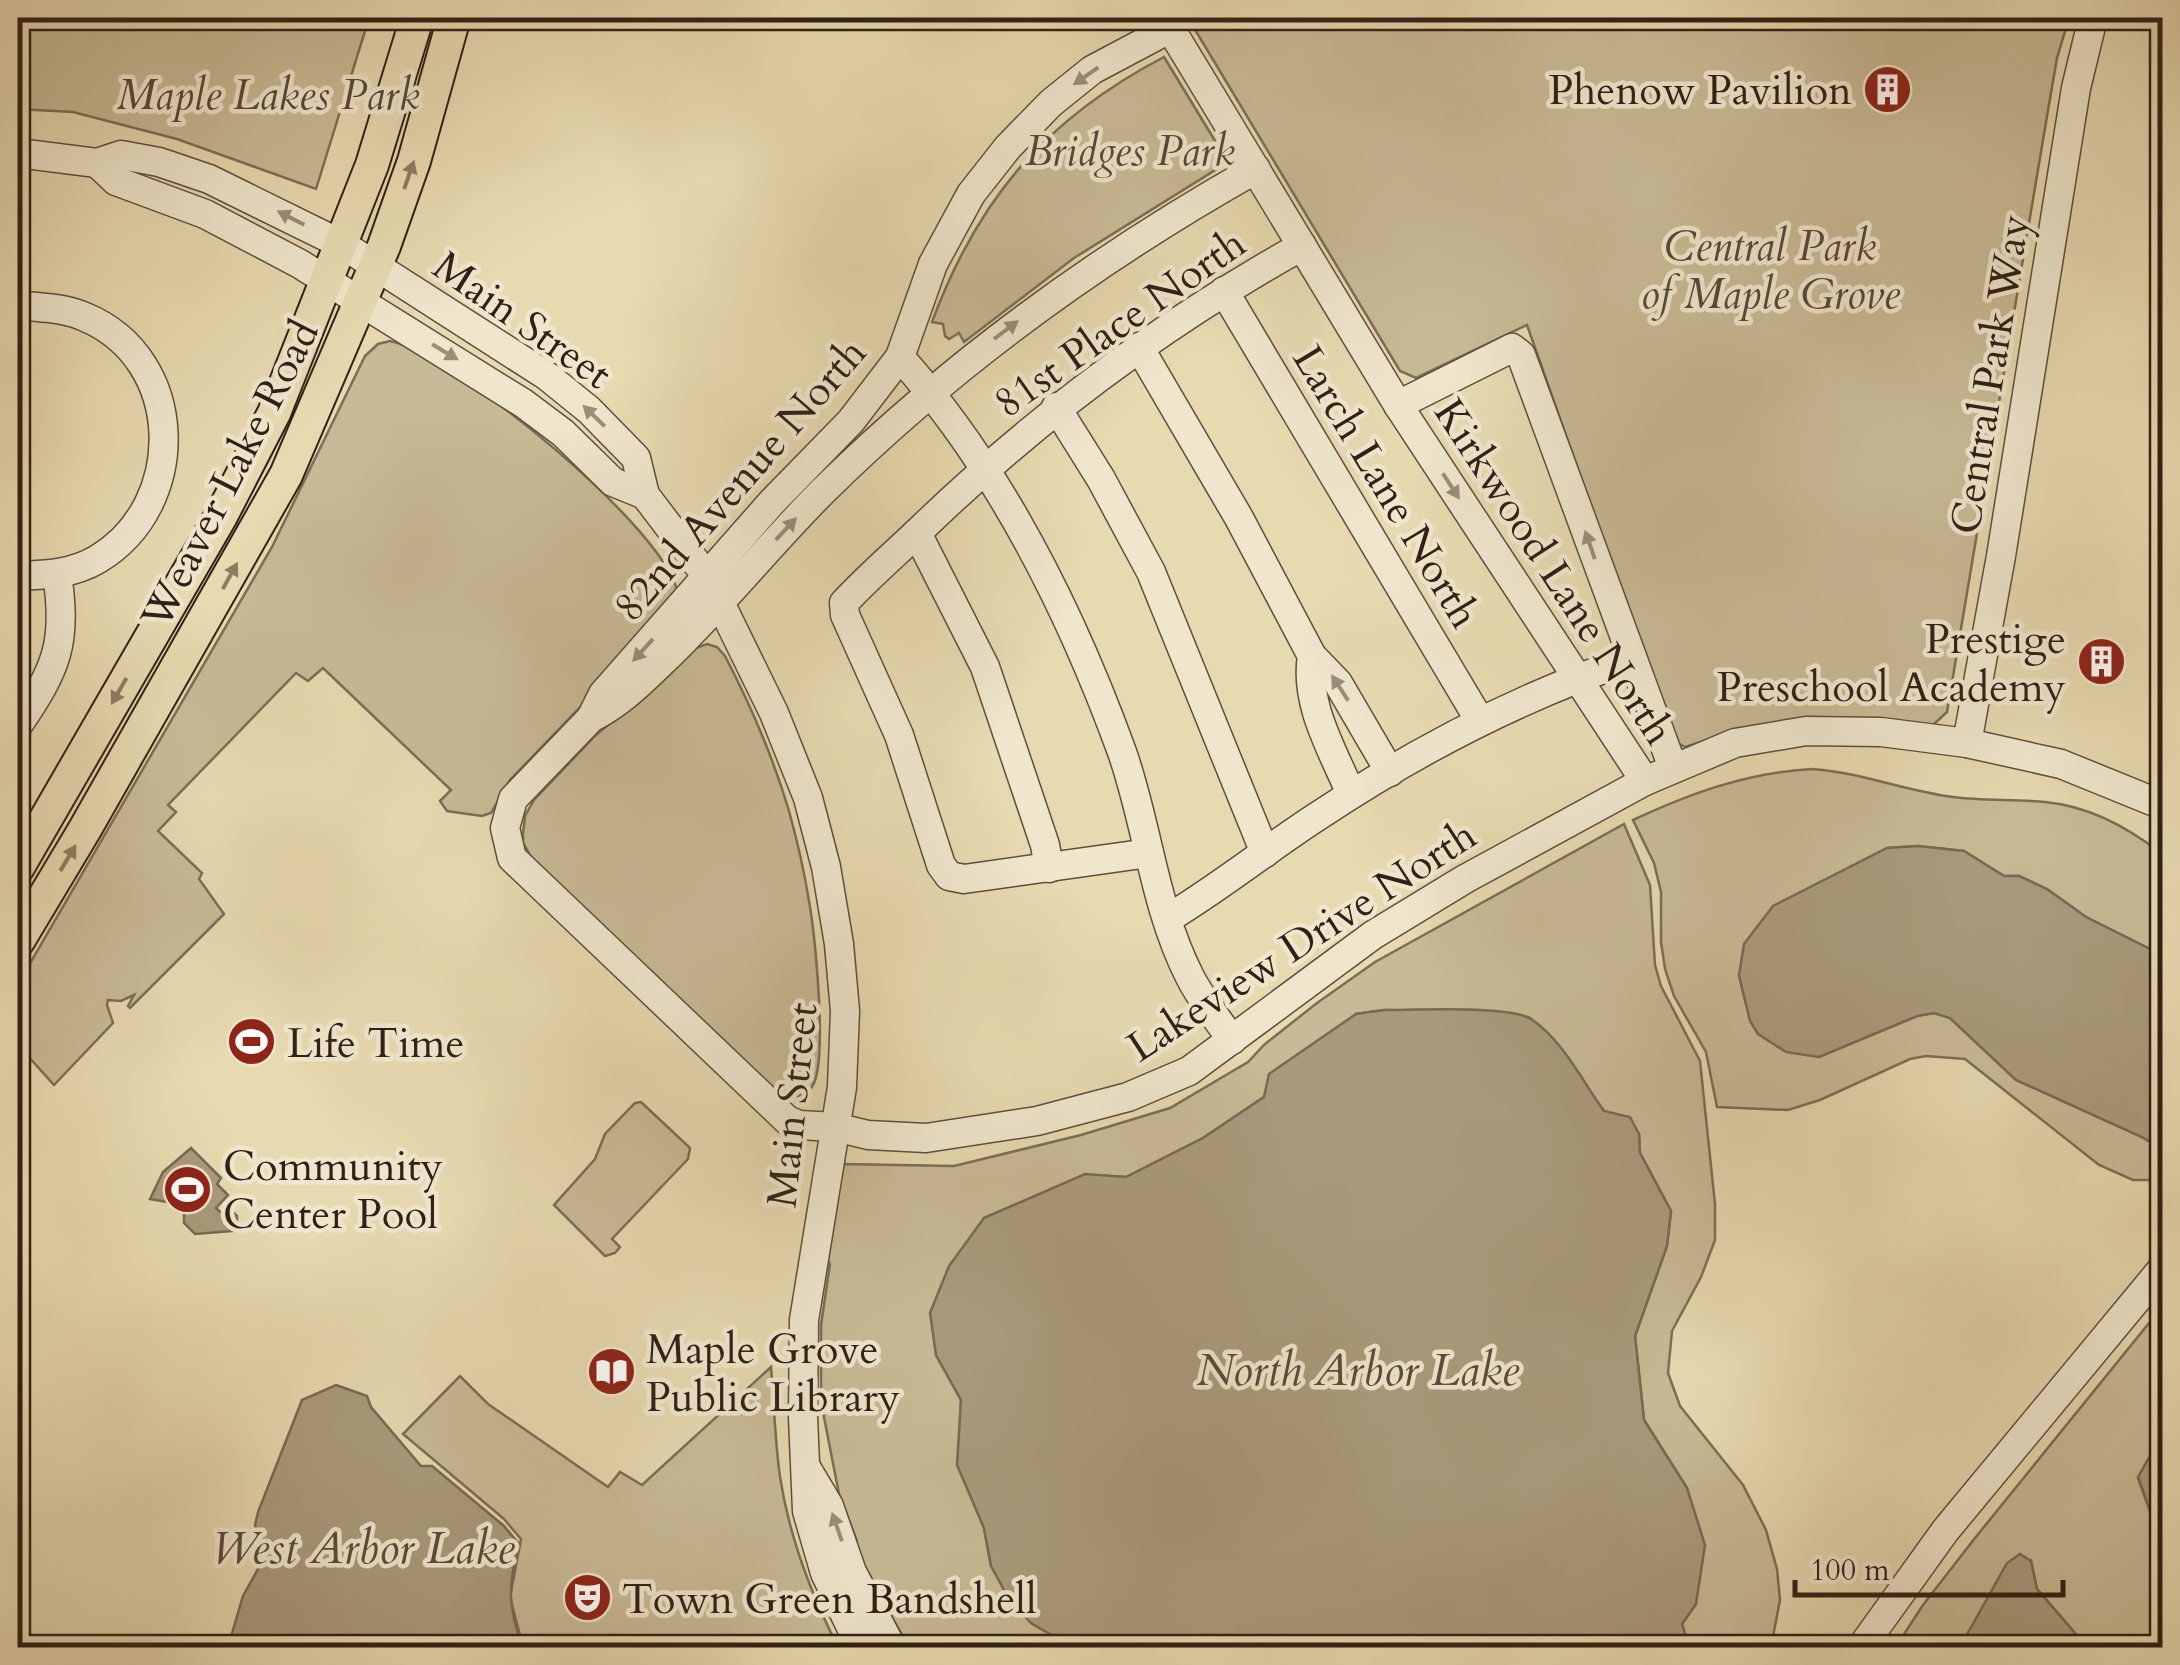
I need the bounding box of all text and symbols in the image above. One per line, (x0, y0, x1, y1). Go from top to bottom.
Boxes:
place label: Phenow Pavilion (1548, 62, 1852, 119)
building icon: Phenow Pavilion (1861, 63, 1913, 115)
one-way arrow (1073, 66, 1099, 85)
park label: Maple Lakes Park (116, 67, 420, 124)
park label: Bridges Park (1025, 123, 1235, 180)
one-way arrow (402, 160, 417, 190)
one-way arrow (277, 210, 306, 227)
street label: Central Park Way (1937, 210, 2044, 538)
street label: 81st Place North (983, 215, 1257, 431)
park label: Central Park of Maple Grove (1640, 218, 1901, 323)
street label: Main Street (422, 238, 623, 403)
street label: Weaver Lake Road (127, 311, 333, 640)
one-way arrow (993, 321, 1019, 341)
street label: 82nd Avenue North (601, 326, 879, 634)
street label: Larch Lane North (1279, 335, 1493, 639)
one-way arrow (431, 343, 459, 360)
street label: Kirkwood Lane North (1420, 388, 1687, 756)
one-way arrow (582, 405, 606, 428)
one-way arrow (1441, 473, 1460, 500)
one-way arrow (774, 517, 797, 541)
one-way arrow (1582, 530, 1597, 560)
one-way arrow (221, 561, 238, 590)
place label: Prestige Preschool Academy (1717, 611, 2066, 716)
building icon: Prestige Preschool Academy (2075, 636, 2127, 688)
one-way arrow (632, 638, 655, 662)
one-way arrow (1331, 674, 1349, 702)
one-way arrow (111, 677, 128, 705)
street label: Lakeview Drive North (1116, 807, 1487, 1076)
one-way arrow (59, 844, 76, 872)
street label: Main Street (753, 1000, 832, 1210)
place label: Life Time (287, 1015, 465, 1072)
sports icon: Life Time (226, 1016, 278, 1068)
place label: Community Center Pool (223, 1138, 443, 1243)
sports icon: Community Center Pool (162, 1163, 214, 1215)
place label: Maple Grove Public Library (646, 1321, 900, 1426)
water label: North Arbor Lake (1197, 1340, 1520, 1401)
library icon: Maple Grove Public Library (585, 1346, 637, 1398)
one-way arrow (828, 1512, 843, 1542)
water label: West Arbor Lake (211, 1518, 515, 1579)
scale bar (1795, 1535, 2062, 1597)
text: 100 m (1810, 1550, 1890, 1591)
place label: Town Green Bandshell (622, 1571, 1037, 1628)
theatre icon: Town Green Bandshell (561, 1572, 613, 1624)

